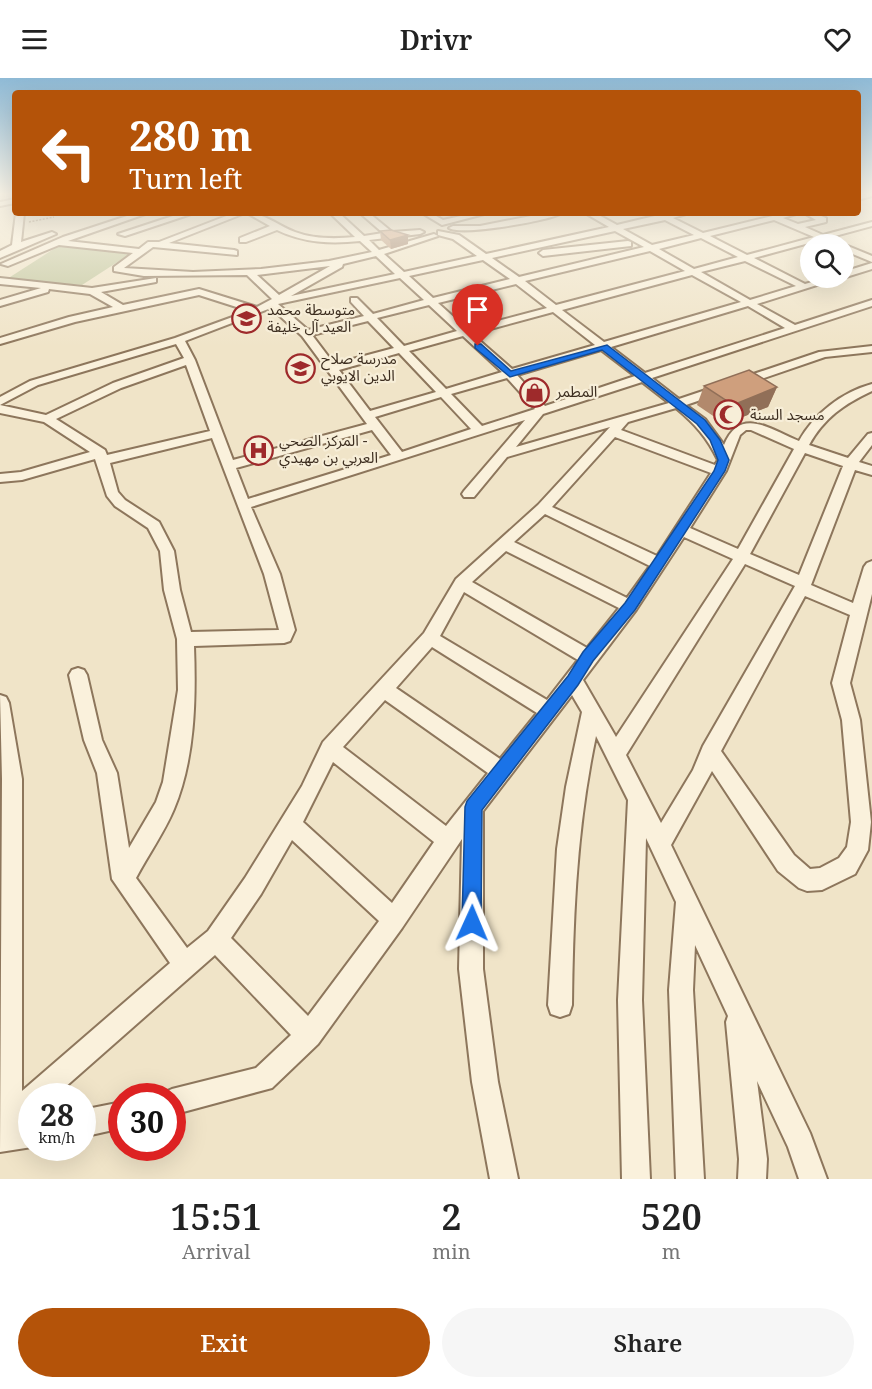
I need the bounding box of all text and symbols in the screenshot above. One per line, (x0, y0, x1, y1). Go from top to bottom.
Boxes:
text: Drivr (400, 21, 472, 58)
icon: menu (18, 23, 51, 56)
icon: heart (821, 23, 854, 56)
text: 280 m (129, 106, 253, 163)
icon: left (30, 114, 108, 192)
text: Turn left (129, 160, 242, 197)
map controls (800, 234, 854, 288)
button: search (800, 234, 854, 288)
pin (452, 284, 503, 346)
icon: arrive (461, 293, 494, 326)
place label: متوسطة محمد العيد آل خليفة (267, 299, 355, 336)
school or university icon: متوسطة محمد العيد آل خليفة (230, 303, 262, 335)
place label: مدرسة صلاح الدين الايوبي (321, 348, 397, 387)
school or university icon: مدرسة صلاح الدين الايوبي (284, 352, 316, 384)
shop icon: المطمر (519, 376, 551, 408)
place label: المطمر (555, 381, 597, 401)
mosque icon: مسجد السنة (713, 399, 745, 431)
place label: مسجد السنة (750, 404, 825, 424)
place label: المركز الصحي - العربي بن مهيدي (279, 430, 378, 469)
hospital icon: المركز الصحي - العربي بن مهيدي (242, 434, 274, 466)
position arrow (440, 891, 504, 955)
speed limit sign: 30 (108, 1083, 186, 1161)
text: 28 (40, 1094, 74, 1135)
text: km/h (39, 1127, 75, 1147)
text: 15:51 (170, 1192, 262, 1241)
text: 2 (441, 1192, 462, 1241)
text: 520 (641, 1192, 702, 1241)
text: Arrival (182, 1238, 250, 1265)
text: min (432, 1238, 471, 1265)
text: m (662, 1238, 681, 1265)
button: Exit (18, 1308, 430, 1377)
button: Share (442, 1308, 854, 1377)

